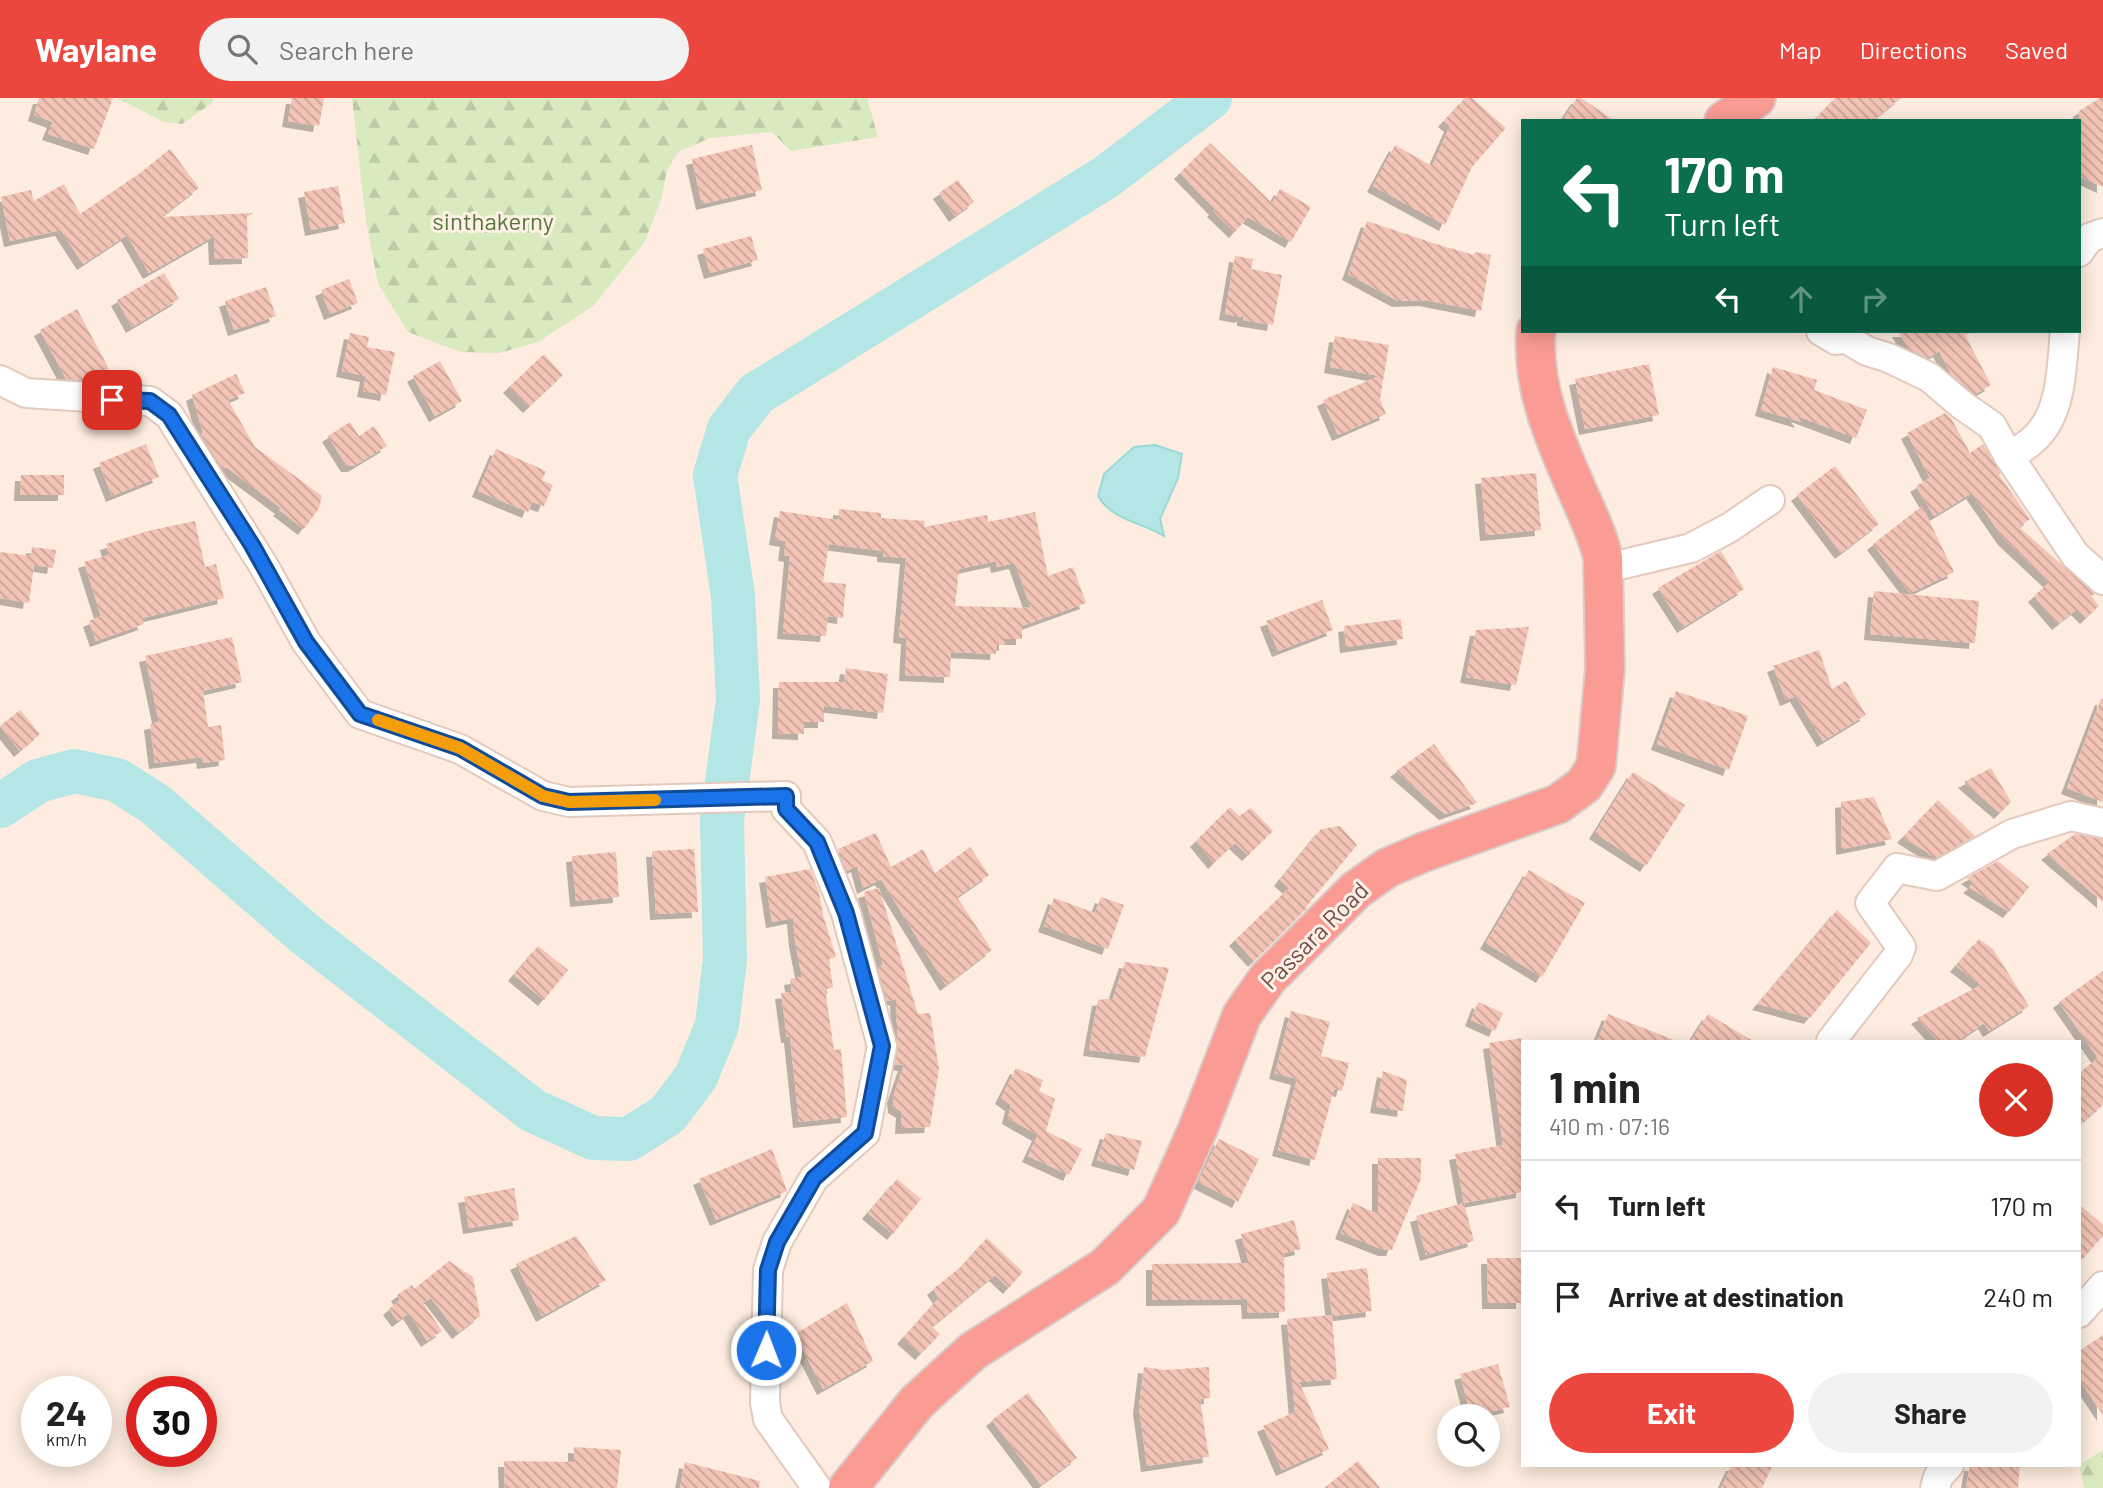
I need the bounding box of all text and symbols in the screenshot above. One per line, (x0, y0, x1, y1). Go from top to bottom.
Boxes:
search box (199, 18, 689, 81)
text: Waylane (35, 29, 157, 69)
icon: search (223, 30, 261, 68)
text: Search here (279, 34, 414, 65)
text: Map (1779, 35, 1822, 64)
text: Directions (1860, 35, 1967, 64)
text: Saved (2005, 35, 2068, 64)
text: 170 m (1664, 144, 1784, 203)
icon: left (1549, 147, 1640, 238)
text: Turn left (1664, 204, 1781, 242)
park label: sinthakerny (432, 206, 554, 235)
icon: left (1709, 280, 1747, 318)
icon: ahead (1782, 280, 1820, 318)
icon: right (1855, 280, 1893, 318)
pin (82, 370, 142, 430)
icon: arrive (93, 381, 131, 419)
street label: Passara Road (1254, 875, 1374, 995)
text: 1 min (1549, 1061, 1641, 1111)
button: close (1979, 1063, 2053, 1137)
text: 410 m · 07:16 (1549, 1112, 1670, 1140)
icon: left (1549, 1187, 1587, 1225)
text: Turn left (1608, 1190, 1706, 1221)
text: 170 m (1990, 1190, 2053, 1221)
icon: arrive (1549, 1278, 1587, 1316)
text: Arrive at destination (1608, 1281, 1844, 1312)
text: 240 m (1983, 1281, 2053, 1312)
position arrow (729, 1313, 803, 1387)
button: Exit (1549, 1373, 1794, 1453)
button: Share (1808, 1373, 2053, 1453)
speed limit sign: 30 (126, 1376, 217, 1467)
text: 24 (46, 1391, 87, 1433)
map controls (1437, 1404, 1500, 1467)
button: search (1437, 1404, 1500, 1467)
text: km/h (46, 1428, 87, 1450)

